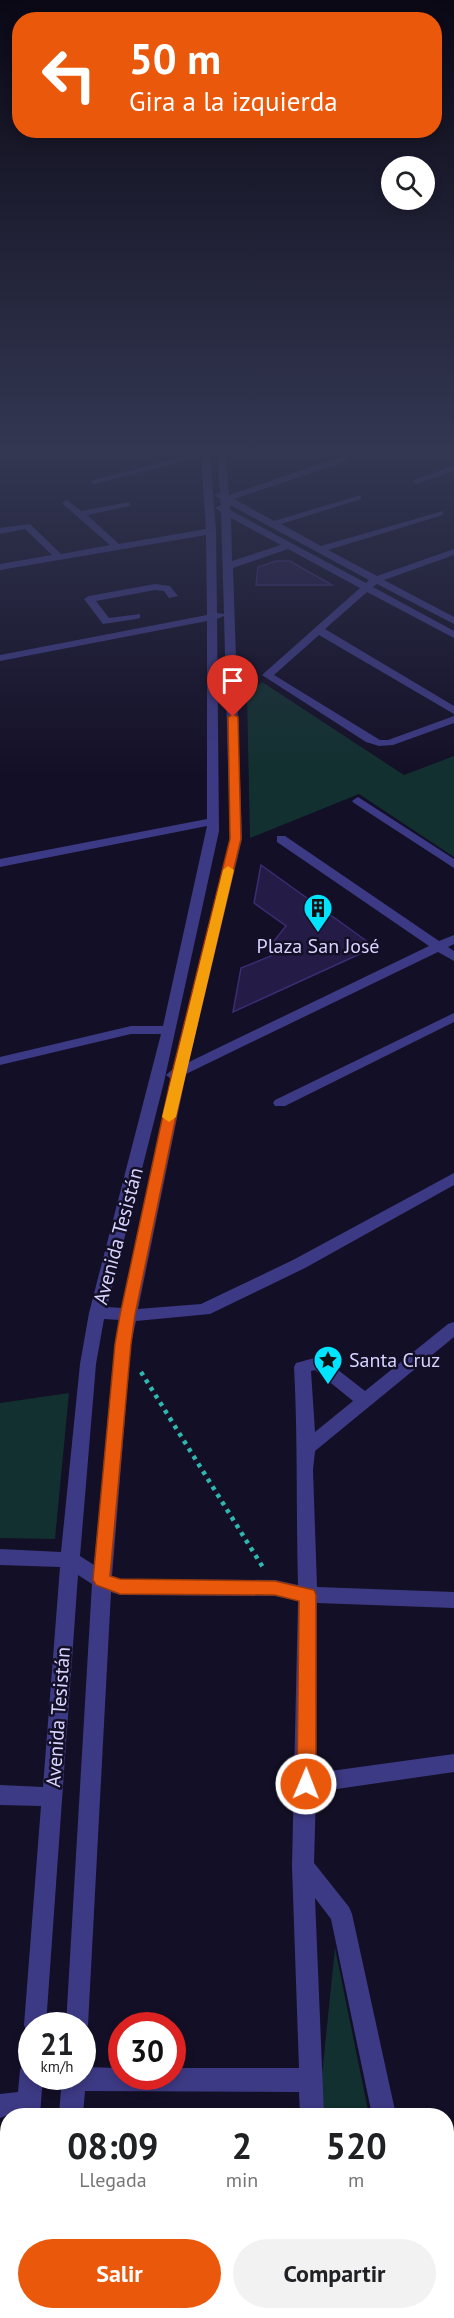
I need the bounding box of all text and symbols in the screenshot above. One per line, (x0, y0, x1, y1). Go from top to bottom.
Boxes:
text: 50 m (129, 31, 221, 86)
icon: left (30, 36, 108, 114)
text: Gira a la izquierda (129, 84, 338, 118)
map controls (381, 156, 435, 210)
button: search (381, 156, 435, 210)
pin (207, 655, 258, 717)
icon: arrive (216, 664, 249, 697)
building icon: Plaza San José (302, 892, 334, 934)
place label: Plaza San José (256, 933, 380, 959)
street label: Avenida Tesistán (87, 1165, 149, 1307)
place icon: Santa Cruz (312, 1344, 344, 1386)
place label: Santa Cruz (349, 1347, 440, 1373)
street label: Avenida Tesistán (40, 1646, 76, 1788)
position arrow (274, 1752, 338, 1816)
speed limit sign: 30 (108, 2012, 186, 2090)
text: 21 (40, 2024, 74, 2063)
text: km/h (41, 2057, 73, 2076)
text: 08:09 (67, 2122, 159, 2169)
text: 2 (232, 2122, 252, 2169)
text: 520 (326, 2122, 387, 2169)
text: Llegada (79, 2167, 147, 2193)
text: min (226, 2167, 258, 2193)
text: m (348, 2167, 364, 2193)
button: Salir (18, 2239, 221, 2308)
button: Compartir (233, 2239, 436, 2308)

